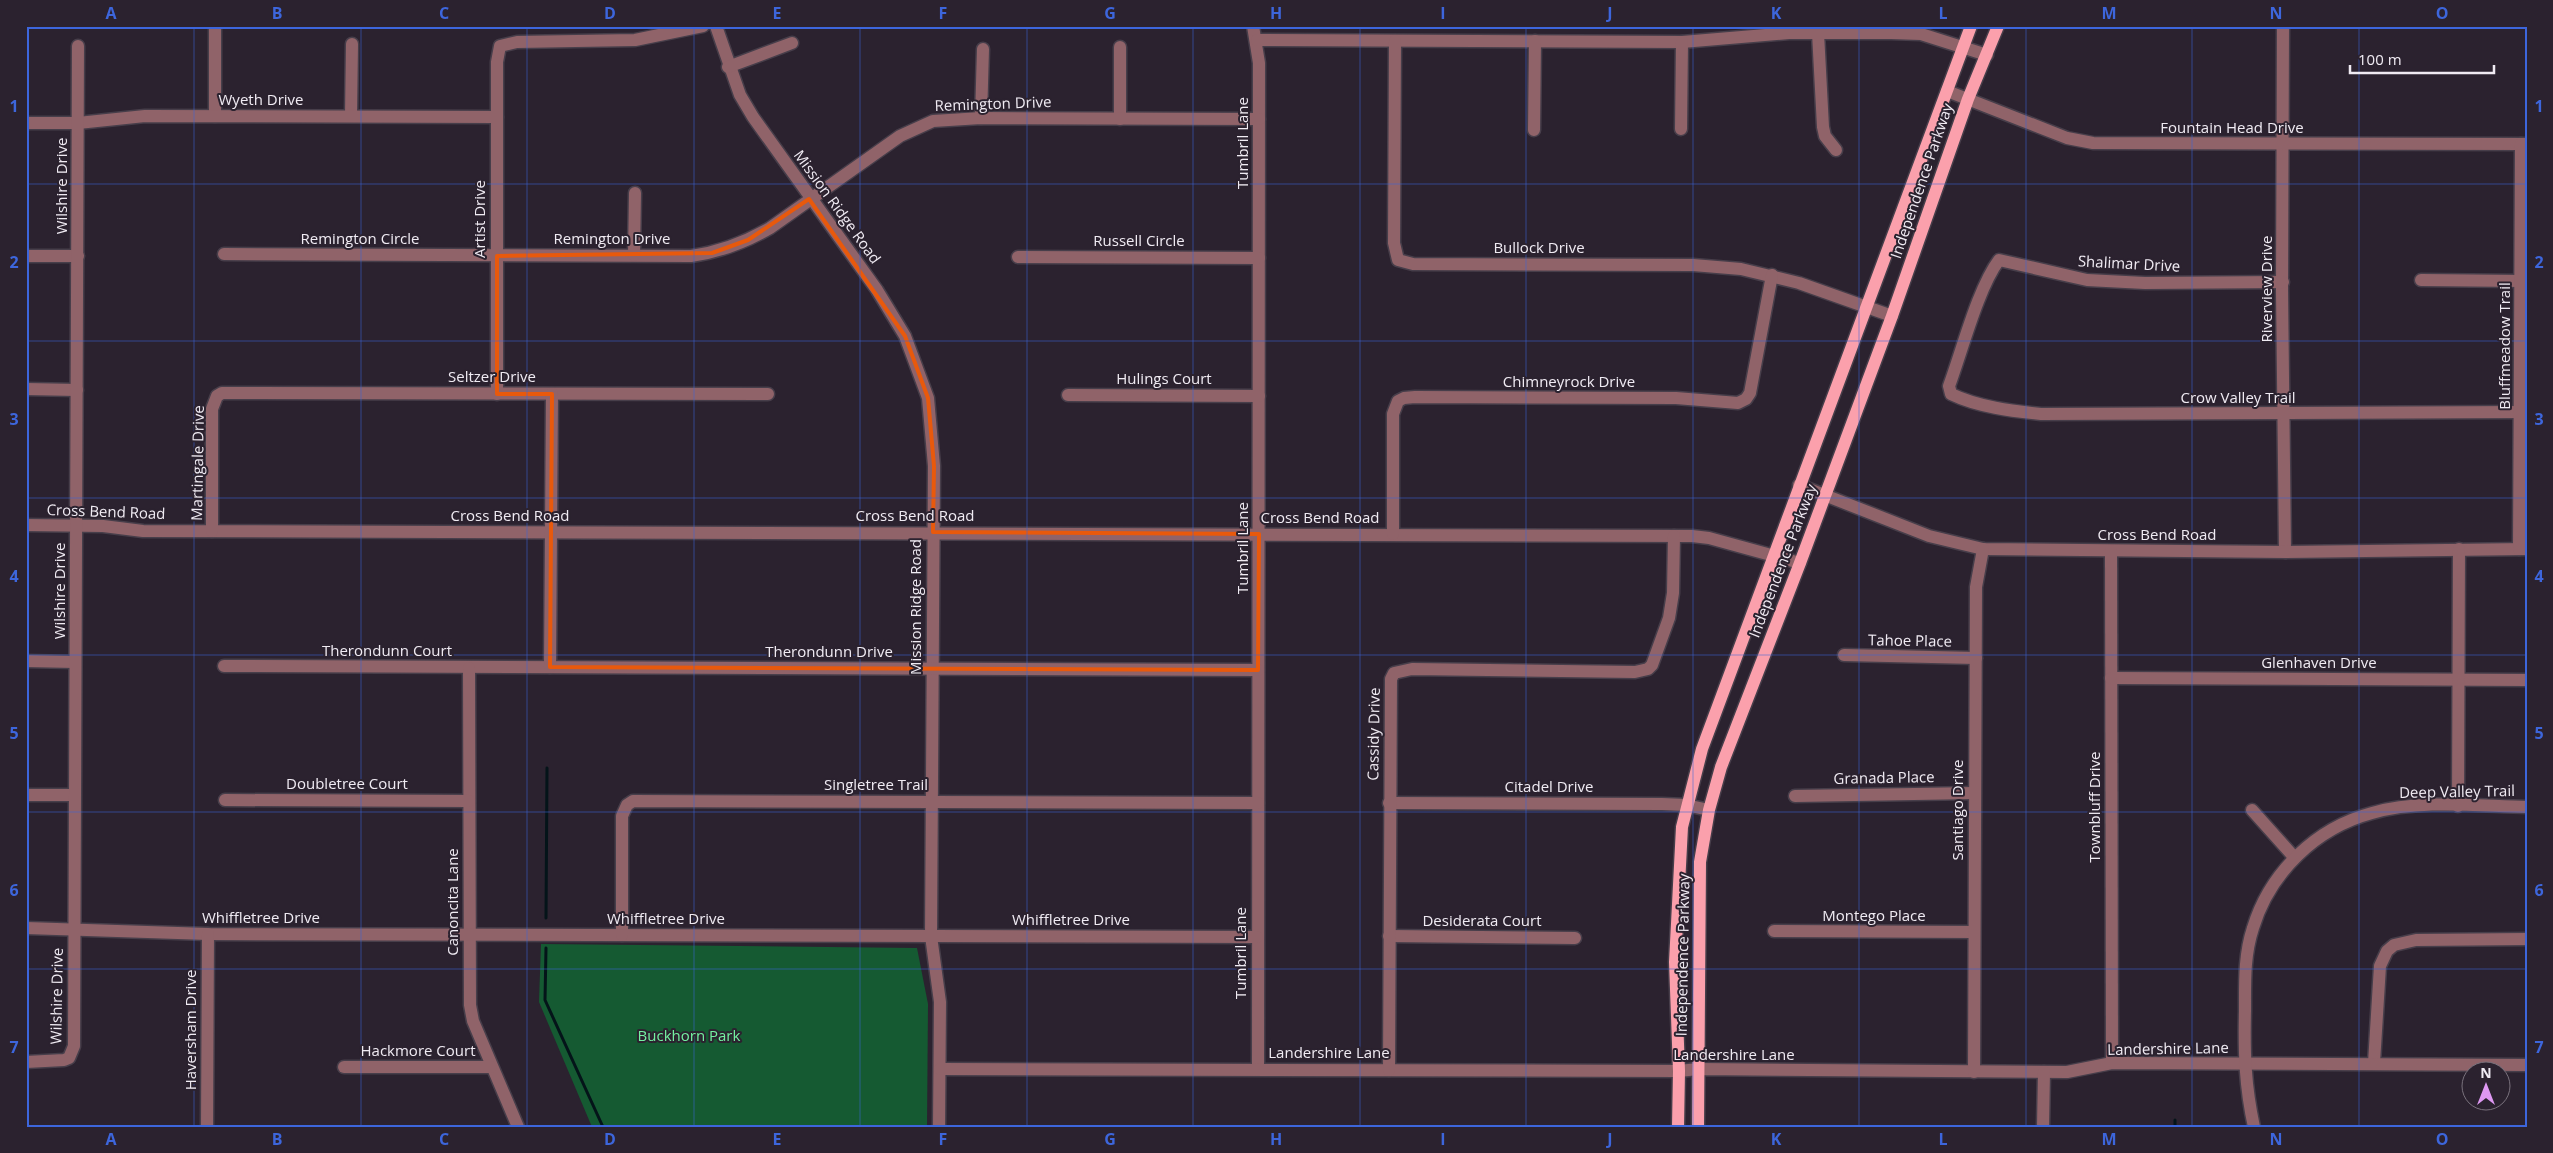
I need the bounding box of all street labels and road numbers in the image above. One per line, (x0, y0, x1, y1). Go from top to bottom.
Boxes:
street label: Wyeth Drive (219, 89, 303, 109)
street label: Remington Drive (934, 91, 1052, 115)
street label: Tumbril Lane (1232, 97, 1252, 189)
street label: Independence Parkway (1885, 100, 1957, 261)
street label: Fountain Head Drive (2160, 117, 2304, 137)
street label: Wilshire Drive (51, 138, 71, 234)
street label: Mission Ridge Road (790, 146, 886, 267)
street label: Artist Drive (469, 180, 489, 258)
street label: Remington Circle (301, 228, 419, 248)
street label: Remington Drive (554, 228, 670, 248)
street label: Russell Circle (1093, 230, 1185, 250)
street label: Riverview Drive (2256, 235, 2276, 343)
street label: Bullock Drive (1493, 237, 1585, 257)
street label: Shalimar Drive (2077, 250, 2181, 276)
street label: Bluffmeadow Trail (2494, 282, 2514, 410)
street label: Seltzer Drive (448, 366, 536, 386)
street label: Hulings Court (1116, 368, 1212, 388)
street label: Chimneyrock Drive (1503, 371, 1635, 391)
street label: Crow Valley Trail (2180, 387, 2296, 407)
street label: Martingale Drive (186, 405, 208, 521)
street label: Independence Parkway (1744, 481, 1821, 640)
street label: Cross Bend Road (46, 499, 166, 523)
street label: Tumbril Lane (1232, 502, 1252, 594)
street label: Cross Bend Road (451, 505, 569, 525)
street label: Cross Bend Road (856, 505, 974, 525)
street label: Cross Bend Road (1261, 507, 1379, 527)
street label: Cross Bend Road (2098, 524, 2216, 544)
street label: Mission Ridge Road (905, 539, 925, 675)
street label: Wilshire Drive (49, 543, 69, 639)
street label: Tahoe Place (1868, 629, 1952, 651)
street label: Therondunn Court (322, 640, 452, 660)
street label: Therondunn Drive (765, 641, 893, 661)
street label: Glenhaven Drive (2261, 652, 2377, 672)
street label: Cassidy Drive (1362, 687, 1384, 781)
street label: Townbluff Drive (2084, 752, 2104, 862)
street label: Santiago Drive (1947, 759, 1967, 861)
street label: Granada Place (1833, 766, 1935, 788)
street label: Doubletree Court (286, 773, 408, 793)
street label: Singletree Trail (824, 774, 928, 794)
street label: Citadel Drive (1505, 776, 1593, 796)
street label: Deep Valley Trail (2399, 780, 2515, 802)
street label: Canoncita Lane (442, 848, 462, 956)
street label: Independence Parkway (1671, 873, 1693, 1037)
street label: Montego Place (1822, 905, 1926, 925)
street label: Whiffletree Drive (202, 907, 320, 927)
street label: Tumbril Lane (1230, 907, 1250, 999)
street label: Whiffletree Drive (607, 908, 725, 928)
street label: Whiffletree Drive (1012, 909, 1130, 929)
street label: Desiderata Court (1422, 910, 1542, 930)
street label: Wilshire Drive (45, 947, 67, 1045)
street label: Haversham Drive (180, 970, 200, 1090)
street label: Landershire Lane (2107, 1037, 2229, 1059)
street label: Hackmore Court (361, 1040, 475, 1060)
street label: Landershire Lane (1268, 1042, 1390, 1062)
street label: Landershire Lane (1673, 1044, 1795, 1064)

